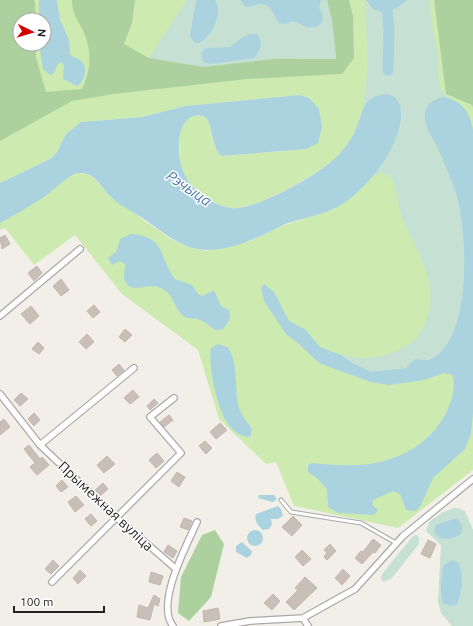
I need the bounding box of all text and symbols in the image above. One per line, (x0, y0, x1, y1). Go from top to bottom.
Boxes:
north arrow (12, 12, 52, 52)
text: N (36, 28, 48, 37)
water label: Рэчыца (163, 167, 215, 209)
street label: Прымежная вуліца (55, 458, 157, 554)
scale bar (14, 588, 104, 614)
text: 100 m (20, 595, 53, 608)

